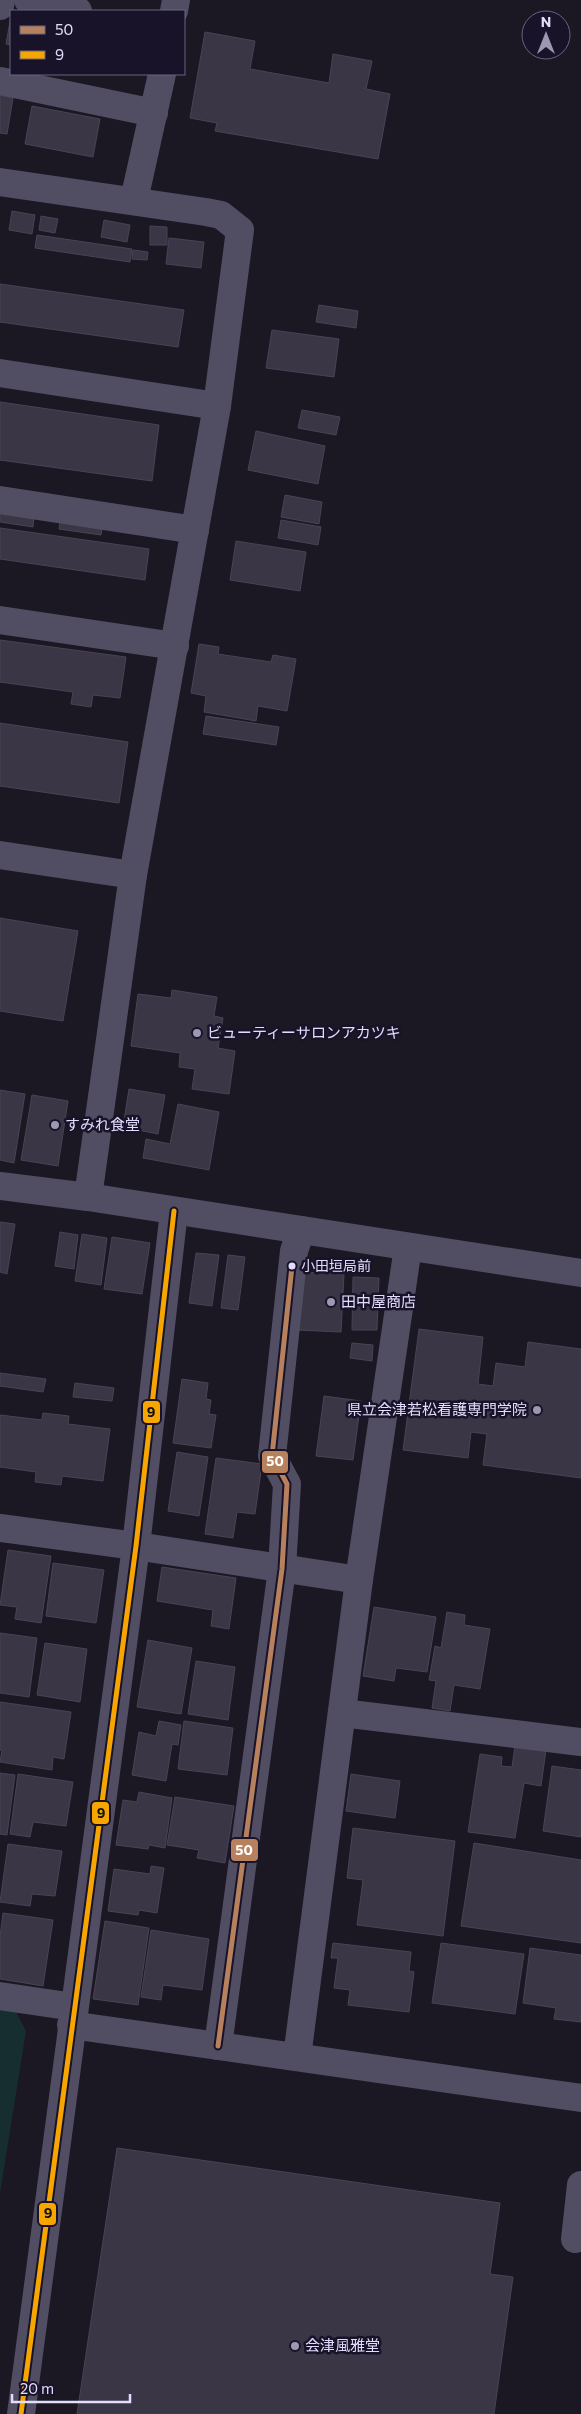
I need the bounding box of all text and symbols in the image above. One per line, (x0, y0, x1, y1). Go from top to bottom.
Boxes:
legend (10, 10, 185, 75)
north arrow (521, 10, 571, 60)
text: N (541, 13, 551, 30)
text: 50 (55, 20, 73, 38)
text: 9 (55, 45, 64, 63)
place label: ビューティーサロンアカツキ (207, 1023, 401, 1041)
marker: ビューティーサロンアカツキ (191, 1027, 203, 1039)
place label: すみれ食堂 (65, 1115, 140, 1133)
marker: すみれ食堂 (49, 1119, 61, 1131)
place label: 小田垣局前 (301, 1257, 371, 1274)
marker: 小田垣局前 (287, 1261, 297, 1271)
place label: 田中屋商店 (341, 1292, 416, 1310)
marker: 田中屋商店 (325, 1296, 337, 1308)
line badge: 9 (142, 1400, 161, 1424)
place label: 県立会津若松看護専門学院 (347, 1400, 527, 1418)
text: 9 (147, 1403, 156, 1420)
marker: 県立会津若松看護専門学院 (531, 1404, 543, 1416)
line badge: 50 (261, 1450, 289, 1474)
text: 50 (266, 1452, 284, 1469)
line badge: 9 (91, 1801, 110, 1825)
text: 9 (97, 1804, 106, 1821)
line badge: 50 (230, 1838, 259, 1862)
text: 50 (235, 1841, 253, 1858)
line badge: 9 (38, 2202, 57, 2226)
text: 9 (44, 2204, 53, 2221)
place label: 会津風雅堂 (305, 2336, 380, 2354)
marker: 会津風雅堂 (289, 2340, 301, 2352)
scale bar (12, 2372, 130, 2404)
text: 20 m (20, 2379, 54, 2397)

